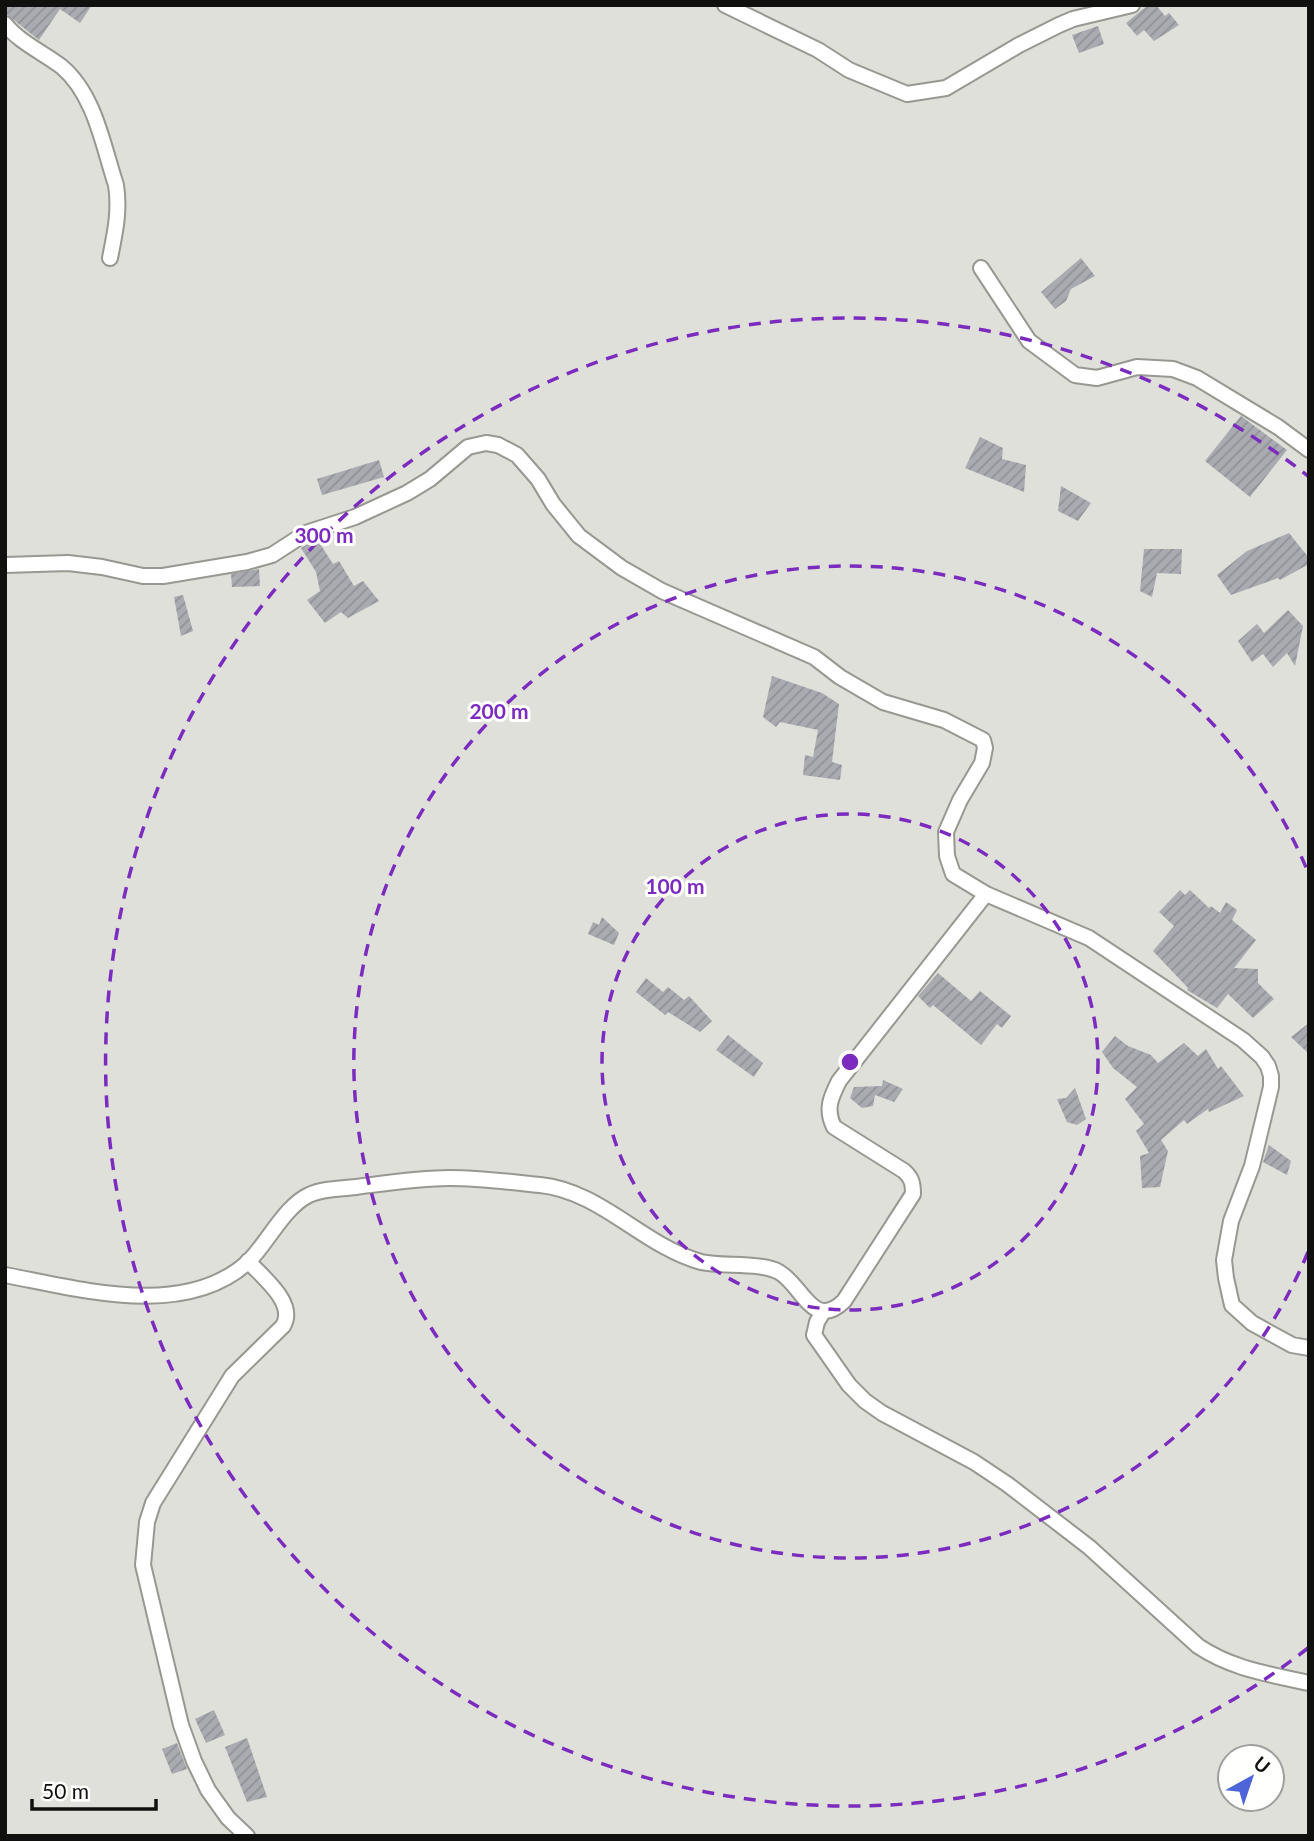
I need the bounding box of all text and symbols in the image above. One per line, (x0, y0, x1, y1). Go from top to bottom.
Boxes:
text: 300 m (294, 522, 354, 547)
text: 200 m (469, 698, 529, 723)
text: 100 m (645, 873, 705, 898)
centre of rings (838, 1050, 862, 1074)
north arrow (1216, 1743, 1286, 1813)
text: U (1249, 1751, 1275, 1778)
scale bar (32, 1768, 156, 1812)
text: 50 m (42, 1778, 89, 1803)

